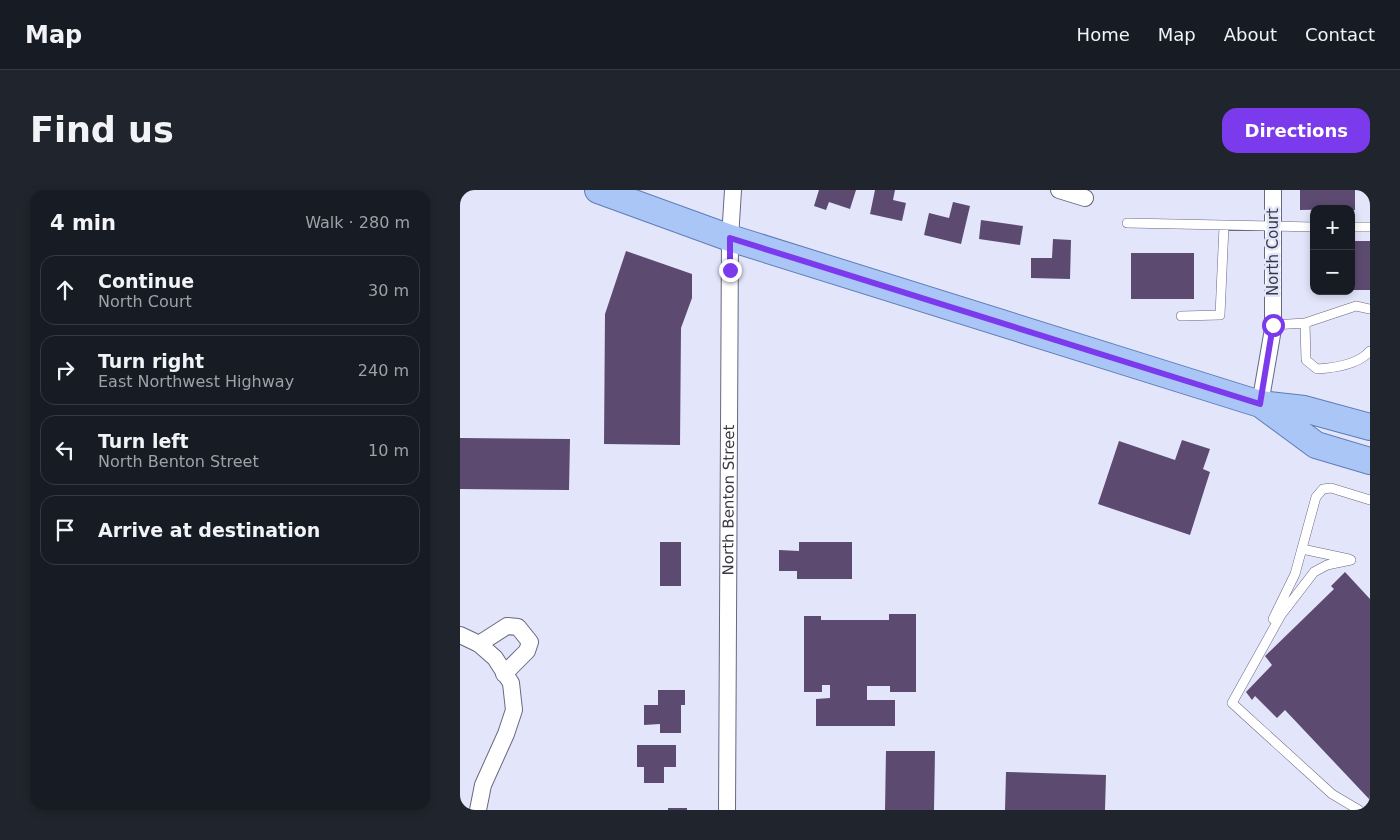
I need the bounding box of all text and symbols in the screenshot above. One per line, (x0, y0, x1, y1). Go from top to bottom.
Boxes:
text: Map (25, 21, 82, 49)
text: Home (1077, 24, 1130, 45)
text: Map (1158, 24, 1196, 45)
text: About (1224, 24, 1277, 45)
text: Contact (1305, 24, 1375, 45)
button: Directions (1222, 108, 1370, 153)
text: Find us (30, 110, 174, 150)
map controls (1310, 205, 1355, 295)
button: + (1310, 205, 1355, 250)
street label: North Court (1264, 208, 1282, 296)
text: 4 min (50, 211, 116, 235)
text: Walk · 280 m (305, 213, 410, 232)
button: − (1310, 250, 1355, 295)
route end (719, 259, 742, 282)
text: Continue (98, 270, 194, 292)
icon: ahead (51, 276, 79, 304)
text: 30 m (368, 281, 409, 300)
text: North Court (98, 292, 192, 311)
route start (1262, 314, 1285, 337)
text: Turn right (98, 350, 204, 372)
icon: right (51, 356, 79, 384)
text: 240 m (358, 361, 409, 380)
text: East Northwest Highway (98, 372, 294, 391)
street label: North Benton Street (719, 424, 738, 575)
text: Turn left (98, 430, 189, 452)
icon: left (51, 436, 79, 464)
text: 10 m (368, 441, 409, 460)
text: North Benton Street (98, 452, 259, 471)
icon: arrive (51, 516, 79, 544)
text: Arrive at destination (98, 519, 320, 541)

